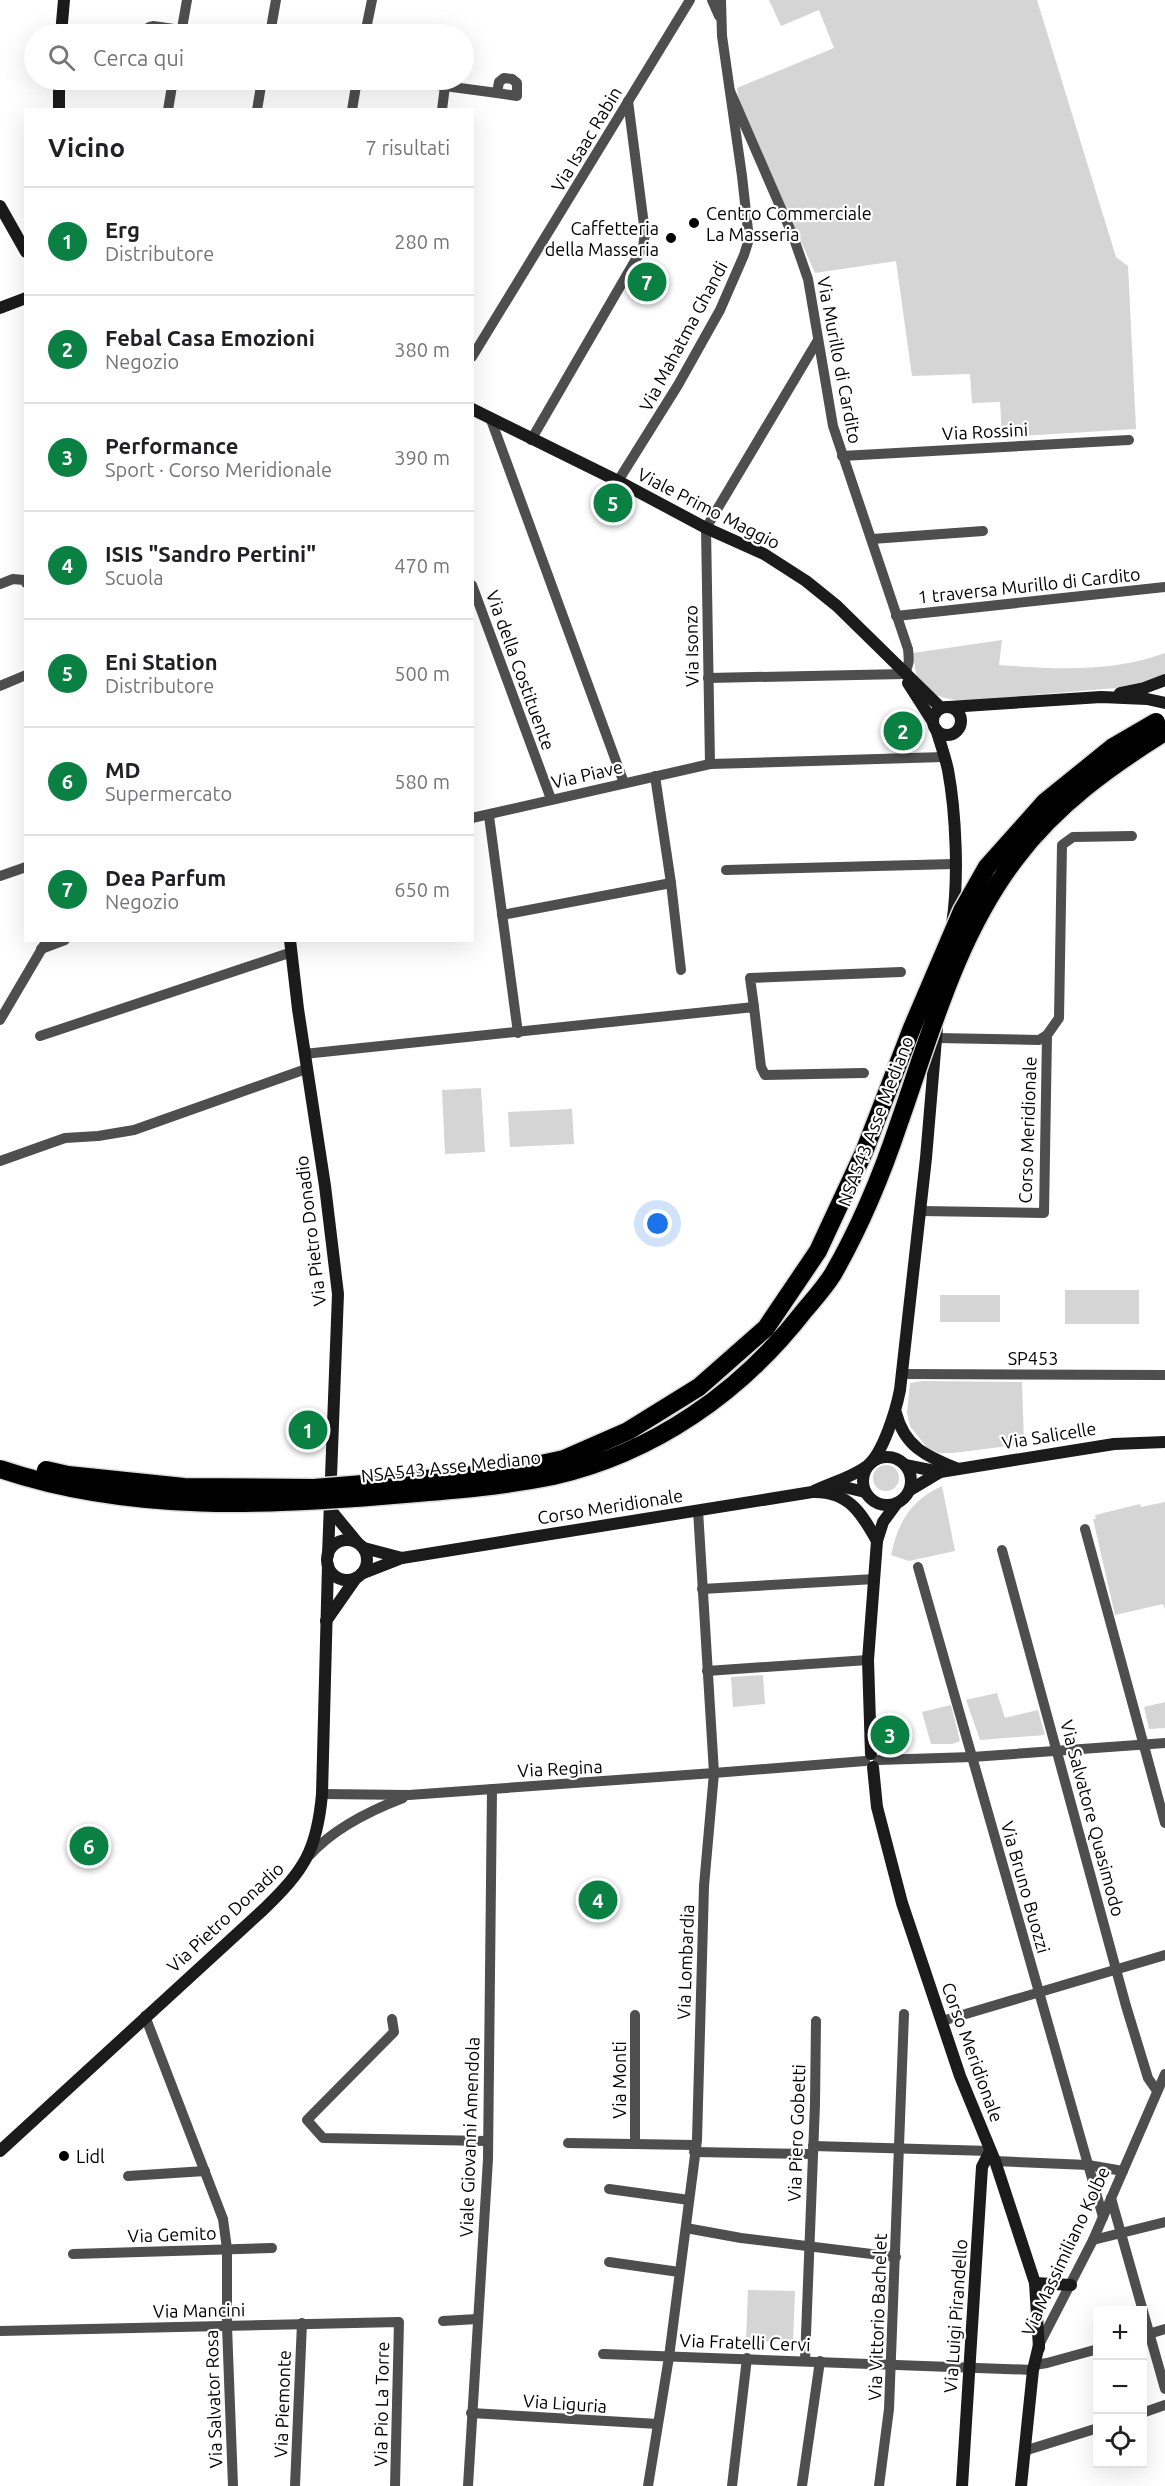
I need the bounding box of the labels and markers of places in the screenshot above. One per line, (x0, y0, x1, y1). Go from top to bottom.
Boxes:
place label: Centro Commerciale La Masseria (706, 203, 872, 244)
marker: Centro Commerciale La Masseria (687, 216, 701, 230)
place label: Caffetteria della Masseria (545, 218, 659, 259)
marker: Caffetteria della Masseria (664, 231, 678, 245)
pin: 7 (628, 260, 666, 304)
pin: 5 (594, 480, 632, 526)
pin: 2 (884, 708, 922, 754)
pin: 1 (288, 1408, 328, 1452)
pin: 3 (870, 1712, 910, 1758)
pin: 6 (70, 1824, 109, 1868)
pin: 4 (578, 1878, 618, 1922)
place label: Lidl (76, 2146, 105, 2166)
marker: Lidl (57, 2149, 71, 2163)

